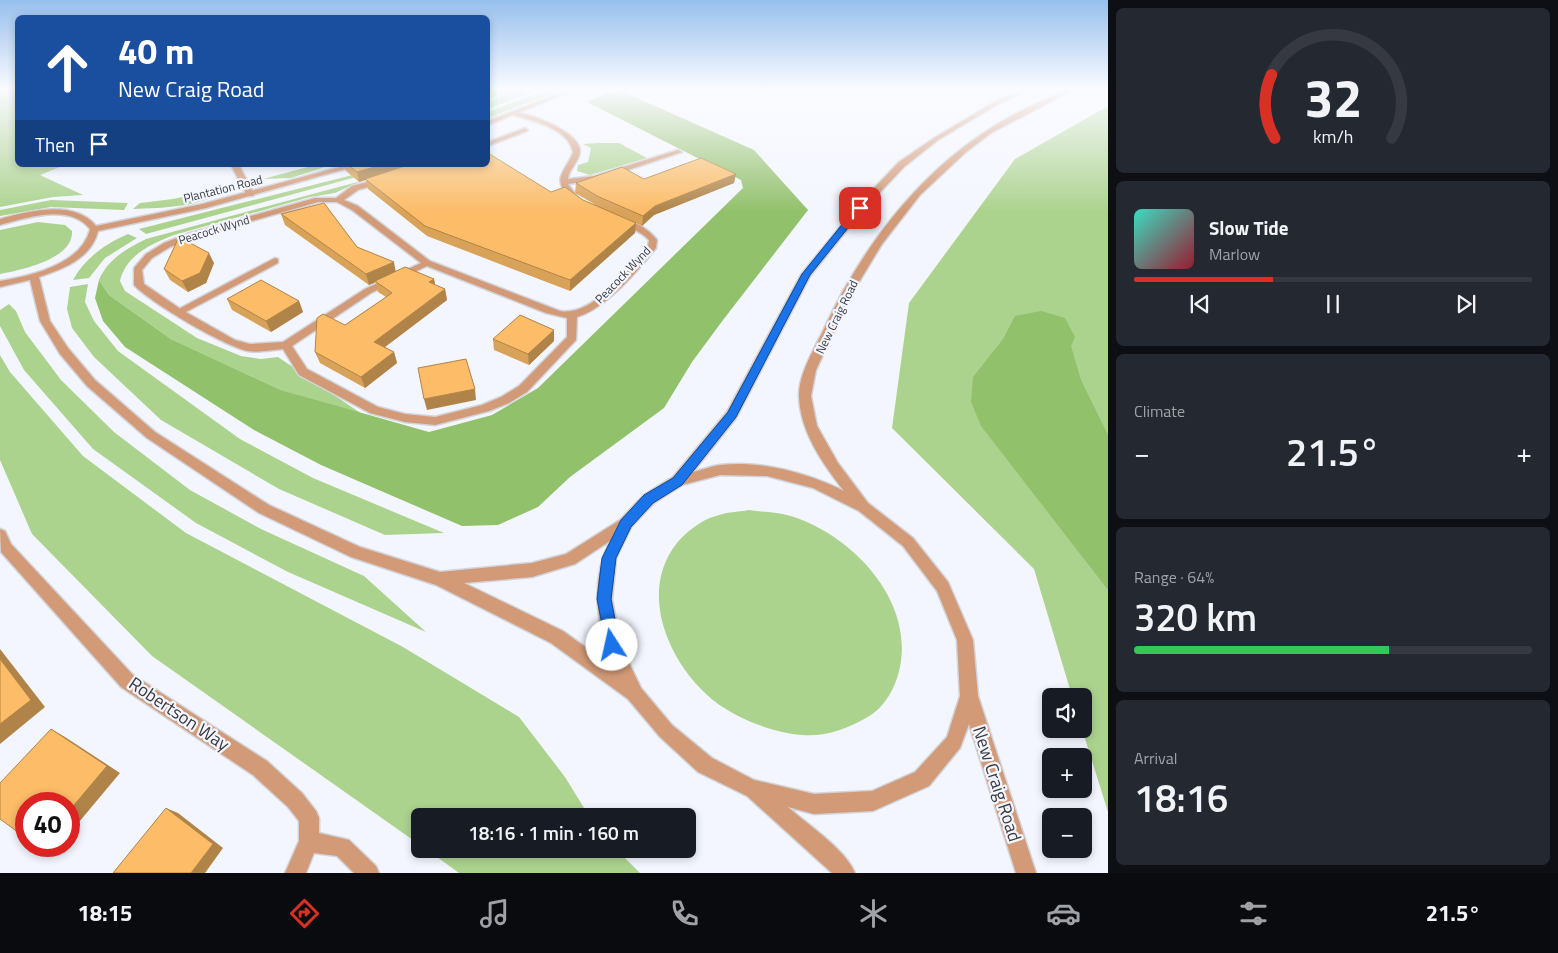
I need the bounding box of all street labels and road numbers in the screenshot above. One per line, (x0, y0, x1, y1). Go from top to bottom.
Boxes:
street label: Plantation Road (181, 170, 264, 208)
street label: Peacock Wynd (176, 210, 252, 249)
street label: Peacock Wynd (590, 242, 655, 308)
street label: New Craig Road (810, 277, 863, 357)
street label: Robertson Way (124, 670, 235, 757)
street label: New Craig Road (966, 723, 1029, 845)

